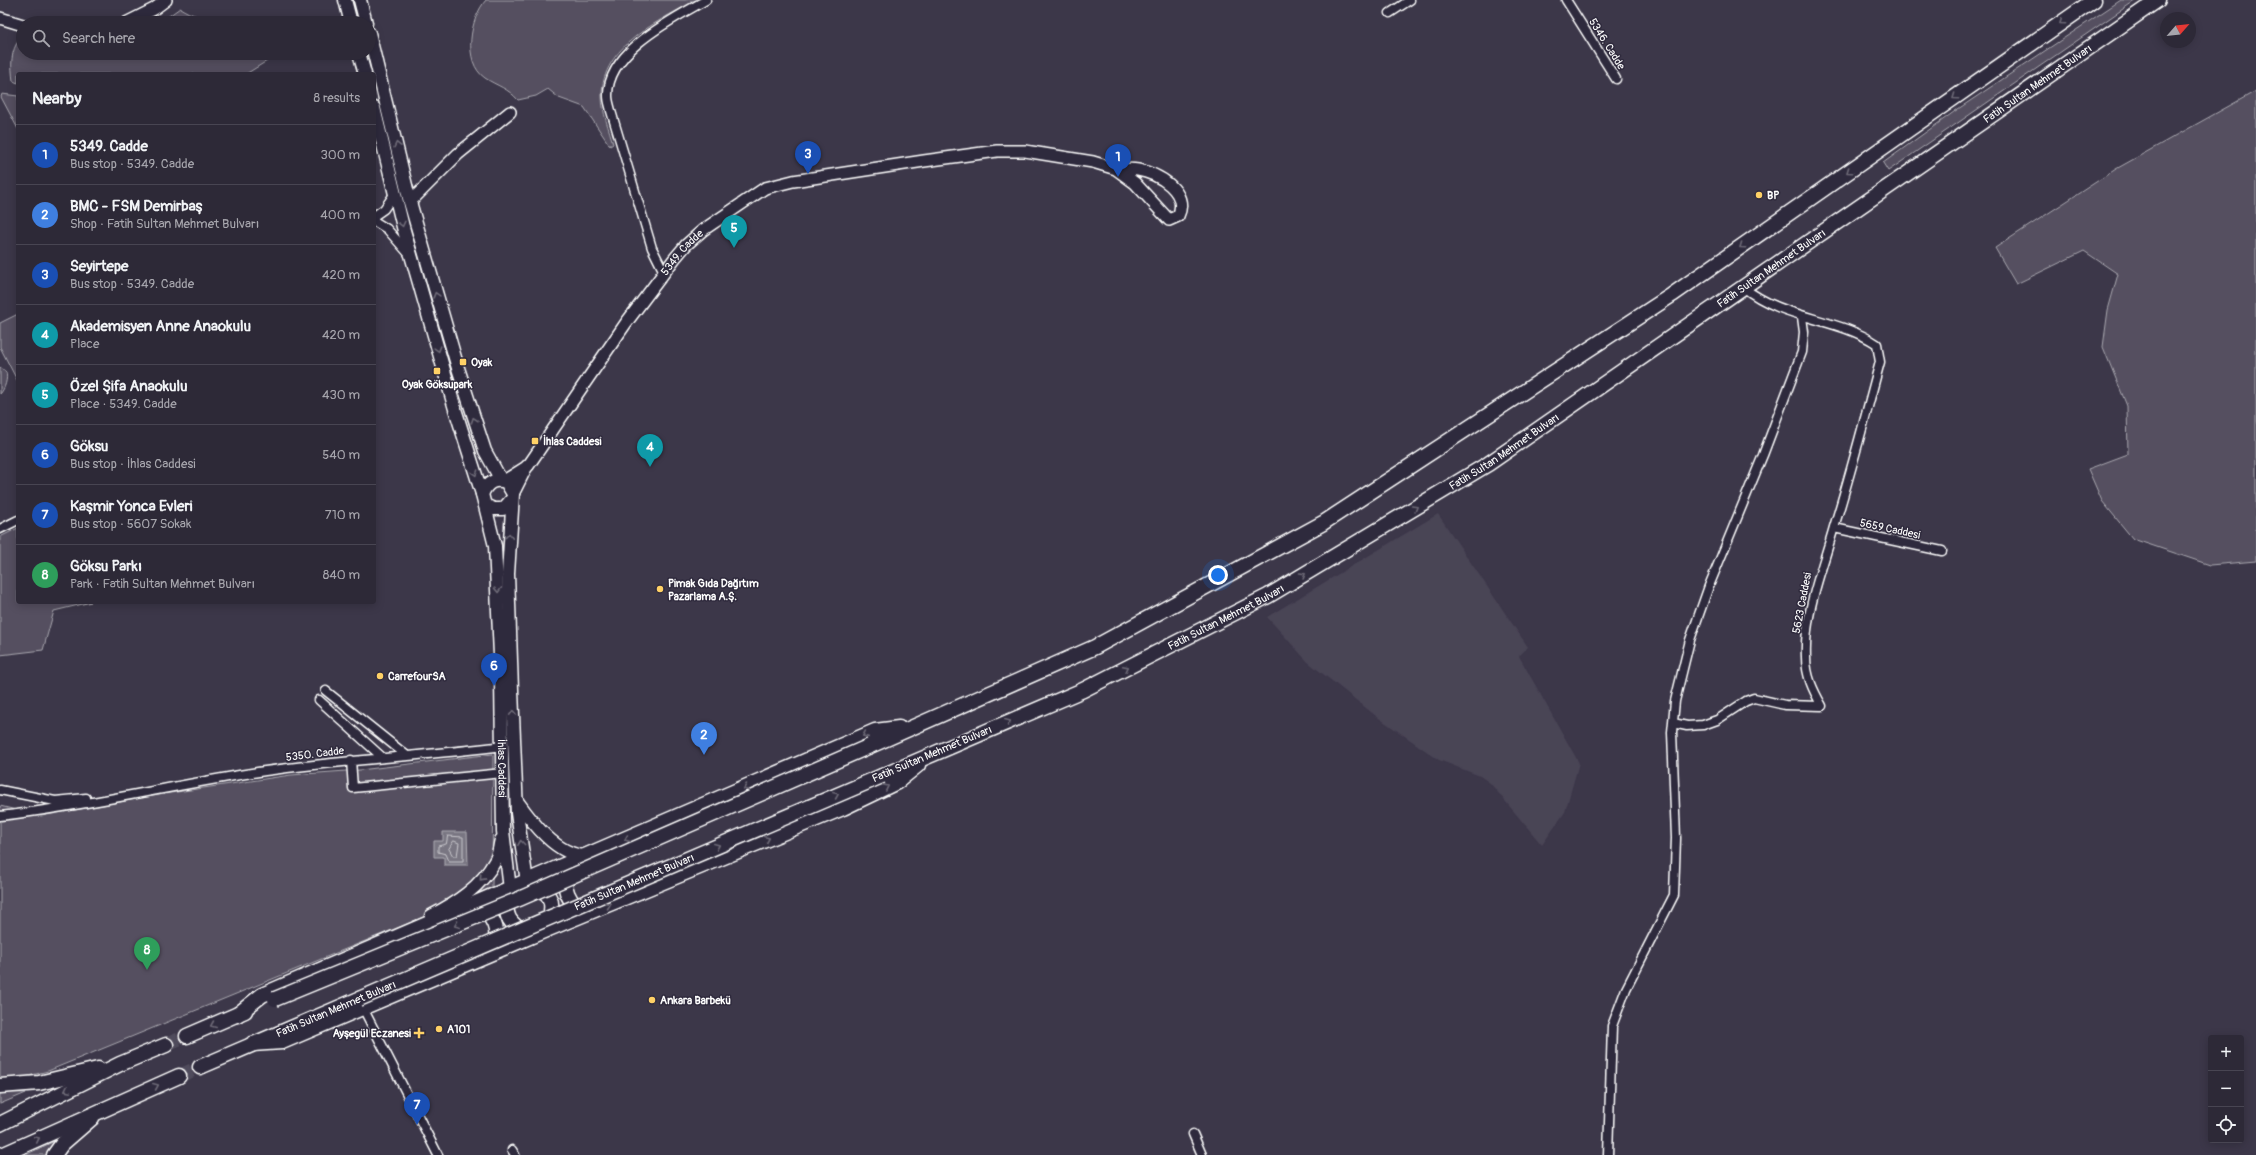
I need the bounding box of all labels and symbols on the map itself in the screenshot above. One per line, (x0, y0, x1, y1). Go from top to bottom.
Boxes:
north arrow (2160, 12, 2196, 48)
street label: 5346. Cadde (1586, 16, 1628, 72)
one-way arrow (2059, 17, 2066, 25)
street label: Fatih Sultan Mehmet Bulvarı (1981, 41, 2094, 126)
one-way arrow (1953, 92, 1960, 99)
pin: 3 (795, 141, 821, 174)
one-way arrow (393, 142, 401, 148)
pin: 1 (1105, 144, 1131, 177)
one-way arrow (1846, 166, 1853, 174)
place label: BP (1767, 189, 1779, 202)
marker: BP (1754, 190, 1764, 200)
pin: 5 (721, 215, 747, 248)
one-way arrow (398, 221, 406, 227)
street label: 5349. Cadde (658, 226, 706, 278)
street label: Fatih Sultan Mehmet Bulvarı (1714, 226, 1828, 310)
one-way arrow (1739, 241, 1746, 249)
one-way arrow (432, 292, 441, 299)
one-way arrow (433, 345, 442, 352)
place label: Oyak (471, 356, 493, 369)
marker: Oyak (458, 357, 468, 367)
marker: Oyak Göksupark (432, 366, 442, 376)
place label: Oyak Göksupark (402, 378, 473, 391)
street label: Fatih Sultan Mehmet Bulvarı (1447, 410, 1562, 492)
one-way arrow (470, 416, 479, 423)
place label: İhlas Caddesi (543, 434, 601, 448)
pin: 4 (637, 434, 663, 467)
marker: İhlas Caddesi (530, 436, 540, 446)
one-way arrow (470, 470, 479, 477)
one-way arrow (1411, 505, 1418, 513)
street label: 5659 Caddesi (1859, 516, 1921, 542)
one-way arrow (504, 533, 513, 539)
your location (1208, 565, 1228, 585)
street label: 5623 Caddesi (1790, 571, 1814, 635)
one-way arrow (1299, 573, 1306, 580)
place label: Pimak Gıda Dağıtım Pazarlama A.Ş. (668, 577, 759, 603)
street label: Fatih Sultan Mehmet Bulvarı (1165, 581, 1286, 652)
marker: Pimak Gıda Dağıtım Pazarlama A.Ş. (655, 584, 665, 594)
one-way arrow (494, 587, 502, 593)
pin: 6 (481, 653, 507, 686)
one-way arrow (1122, 665, 1129, 673)
place label: CarrefourSA (388, 670, 447, 683)
marker: CarrefourSA (375, 671, 385, 681)
one-way arrow (509, 710, 517, 716)
one-way arrow (1003, 719, 1011, 727)
pin: 2 (691, 722, 717, 755)
street label: Fatih Sultan Mehmet Bulvarı (870, 723, 994, 785)
one-way arrow (862, 730, 870, 738)
street label: İhlas Caddesi (495, 739, 509, 798)
street label: 5350. Cadde (285, 744, 345, 764)
one-way arrow (743, 783, 750, 791)
one-way arrow (883, 784, 890, 792)
one-way arrow (832, 792, 840, 800)
one-way arrow (624, 834, 631, 842)
one-way arrow (764, 836, 771, 844)
one-way arrow (517, 840, 526, 846)
one-way arrow (712, 843, 720, 851)
street label: Fatih Sultan Mehmet Bulvarı (572, 850, 696, 913)
one-way arrow (479, 873, 487, 881)
one-way arrow (605, 902, 612, 910)
one-way arrow (453, 920, 461, 928)
pin: 8 (134, 937, 160, 970)
street label: Fatih Sultan Mehmet Bulvarı (274, 978, 398, 1040)
place label: Ankara Barbekü (660, 994, 731, 1007)
marker: Ankara Barbekü (647, 995, 657, 1005)
one-way arrow (210, 1020, 218, 1028)
place label: A101 (447, 1023, 470, 1036)
marker: A101 (434, 1024, 444, 1034)
place label: Ayşegül Eczanesi (333, 1027, 411, 1040)
marker: Ayşegül Eczanesi (414, 1028, 424, 1038)
one-way arrow (152, 1082, 159, 1090)
one-way arrow (64, 1086, 71, 1093)
pin: 7 (404, 1092, 430, 1125)
one-way arrow (33, 1136, 40, 1144)

